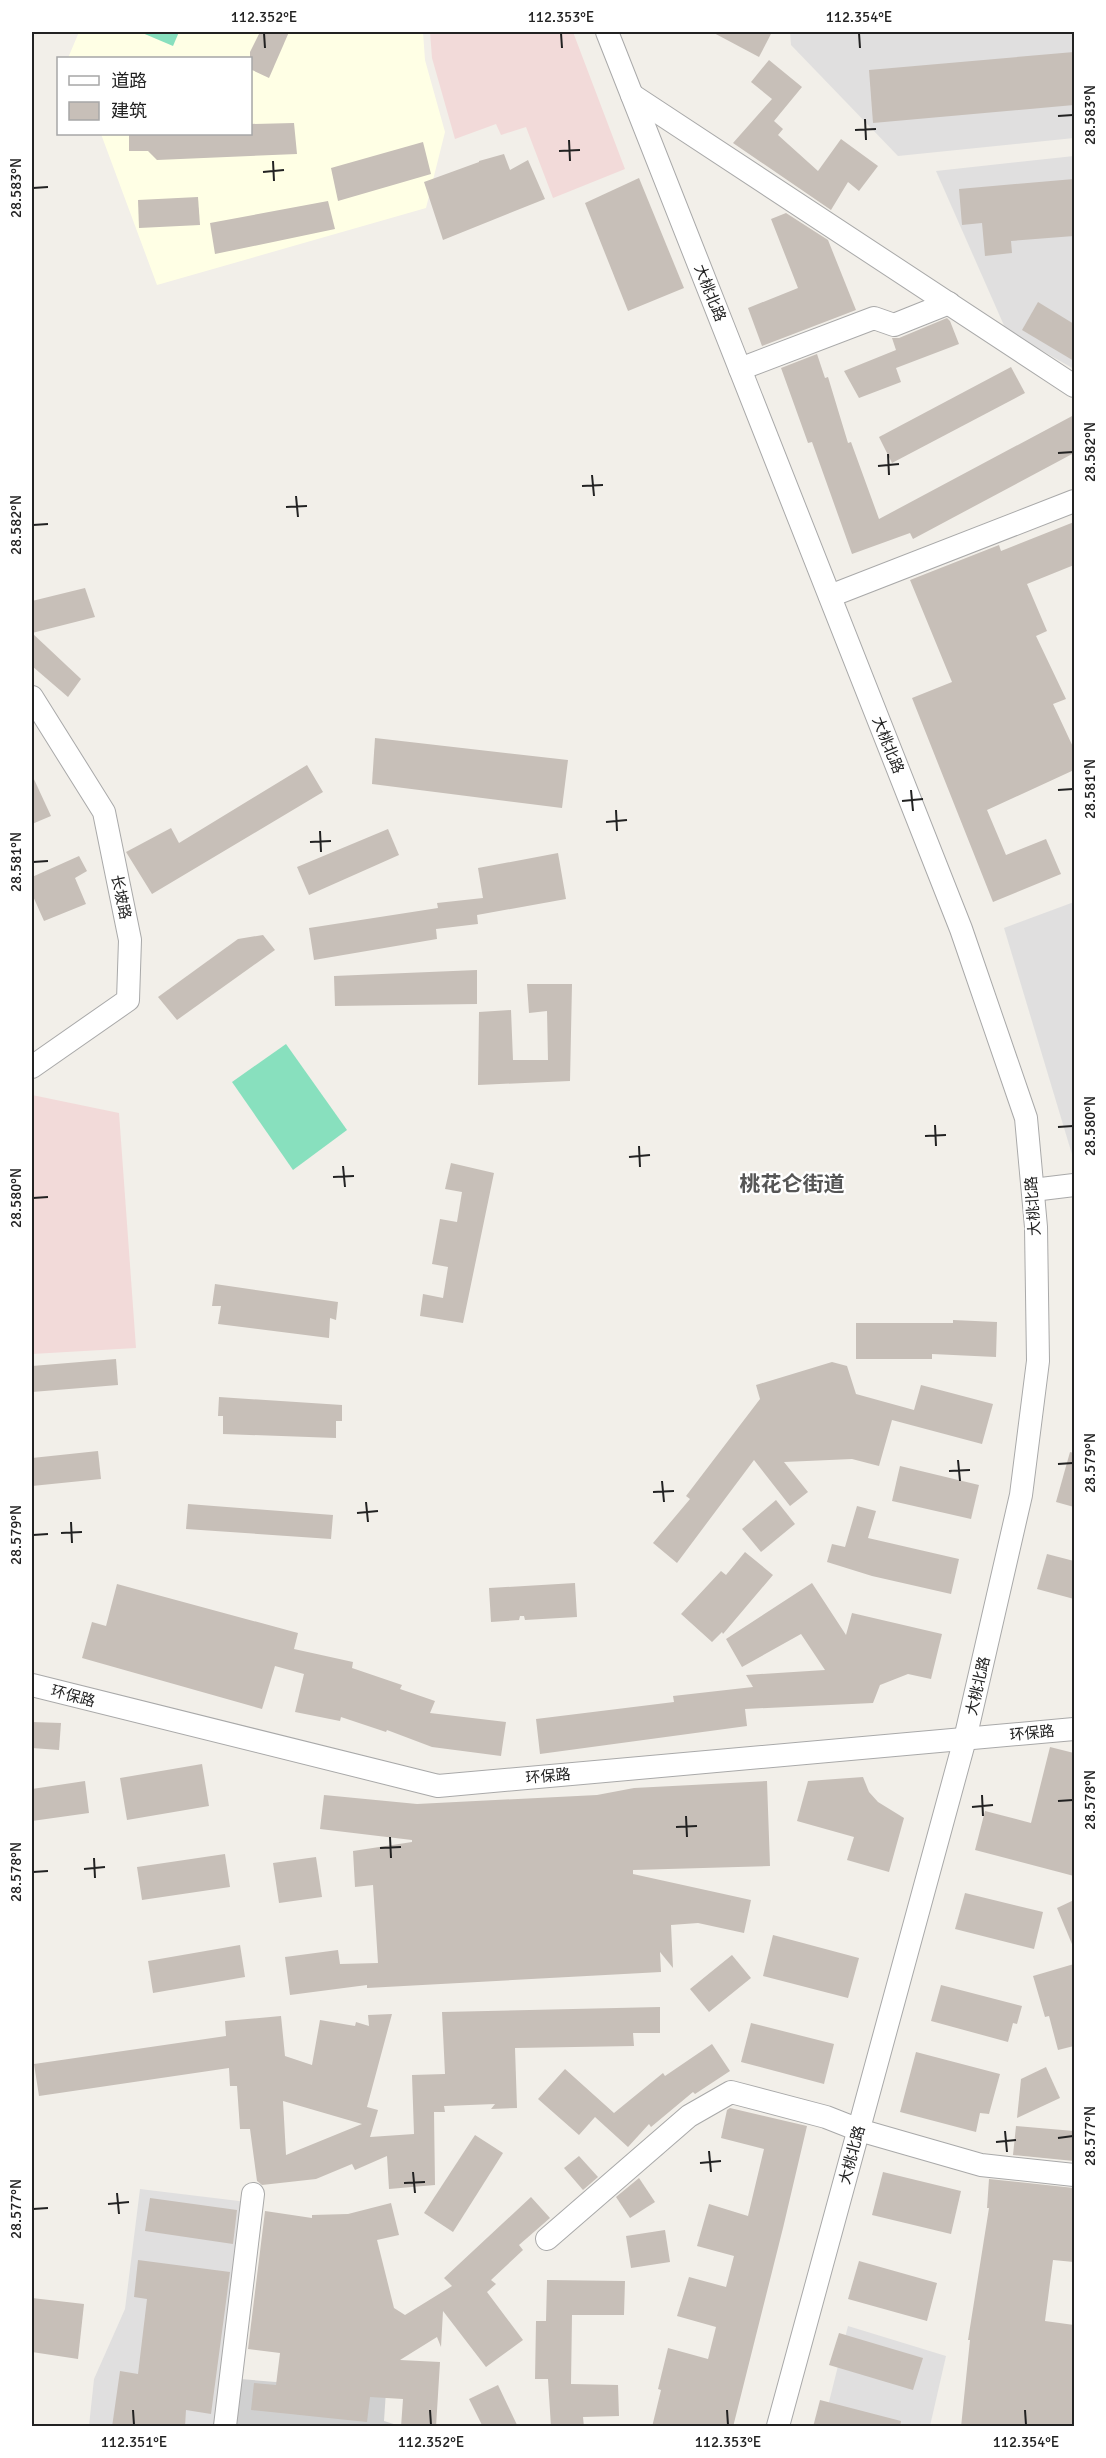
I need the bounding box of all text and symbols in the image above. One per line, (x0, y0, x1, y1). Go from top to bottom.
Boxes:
text: 112.352°E (231, 8, 297, 26)
text: 112.353°E (528, 8, 594, 26)
text: 112.354°E (826, 8, 892, 26)
legend (57, 57, 252, 135)
text: 道路 (111, 70, 147, 92)
text: 28.583°N (1081, 85, 1099, 145)
text: 建筑 (111, 100, 147, 122)
text: 28.583°N (7, 158, 25, 218)
street label: 大桃北路 (690, 262, 730, 324)
text: 28.582°N (1081, 422, 1099, 482)
text: 28.582°N (7, 495, 25, 555)
street label: 大桃北路 (868, 714, 908, 776)
text: 28.581°N (1081, 759, 1099, 819)
text: 28.581°N (7, 832, 25, 892)
street label: 长坡路 (108, 873, 134, 921)
text: 28.580°N (1081, 1096, 1099, 1156)
text: 28.580°N (7, 1168, 25, 1228)
district label: 桃花仑街道 (740, 1171, 845, 1197)
street label: 大桃北路 (1022, 1175, 1044, 1237)
text: 28.579°N (1081, 1433, 1099, 1493)
text: 28.579°N (7, 1505, 25, 1565)
street label: 大桃北路 (962, 1655, 994, 1717)
street label: 环保路 (49, 1681, 97, 1711)
street label: 环保路 (1009, 1722, 1055, 1744)
street label: 环保路 (525, 1765, 571, 1787)
text: 28.578°N (1081, 1770, 1099, 1830)
text: 28.578°N (7, 1842, 25, 1902)
text: 28.577°N (1081, 2106, 1099, 2166)
street label: 大桃北路 (836, 2124, 868, 2186)
text: 28.577°N (7, 2179, 25, 2239)
text: 112.351°E (101, 2433, 167, 2451)
text: 112.352°E (398, 2433, 464, 2451)
text: 112.353°E (695, 2433, 761, 2451)
text: 112.354°E (993, 2433, 1059, 2451)

